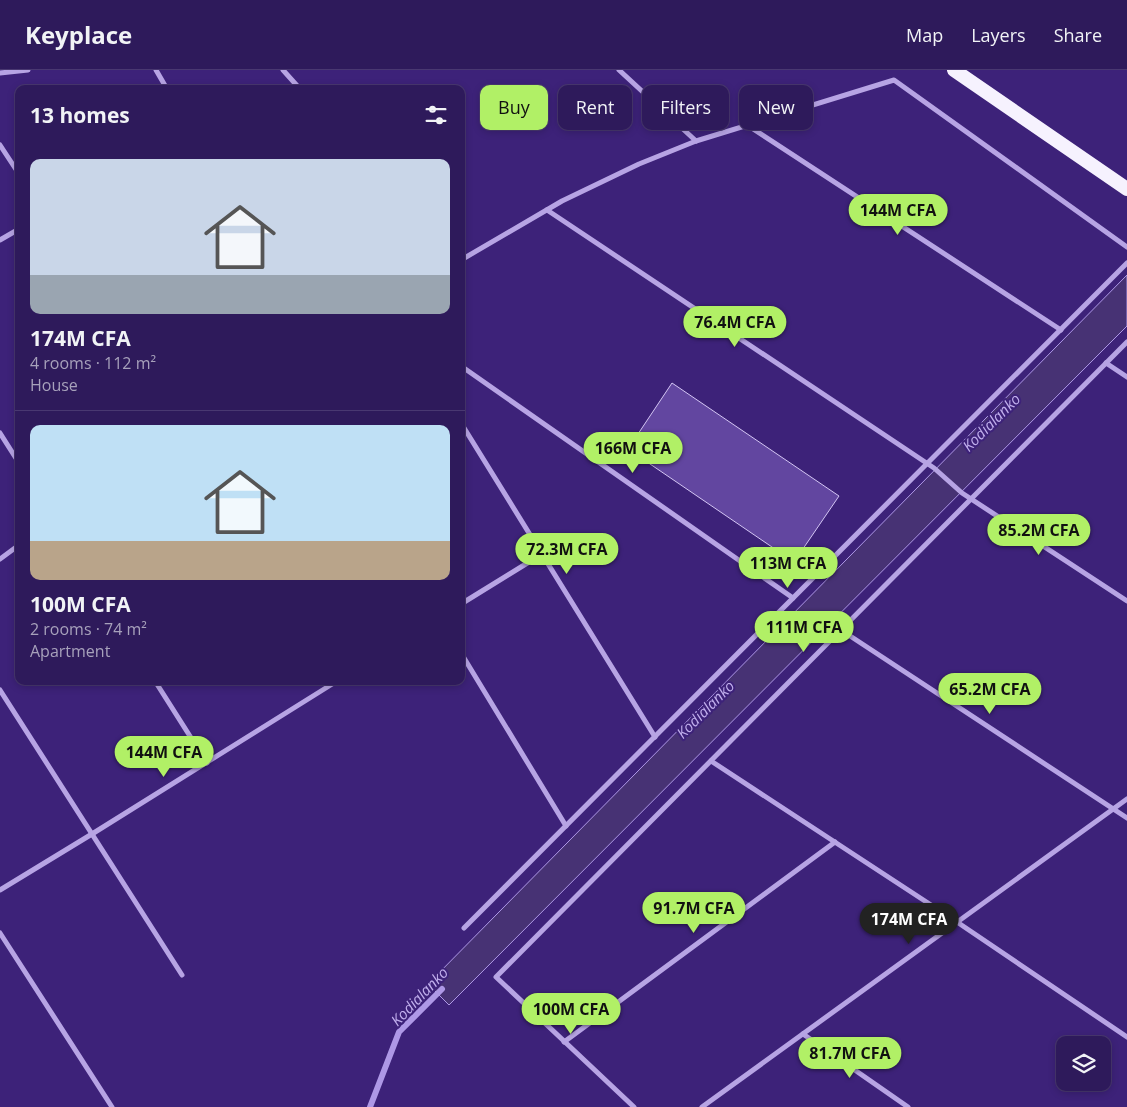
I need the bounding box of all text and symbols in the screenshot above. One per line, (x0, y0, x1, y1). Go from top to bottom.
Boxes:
text: Keyplace (25, 18, 132, 51)
text: Map (906, 23, 943, 47)
text: Layers (971, 23, 1026, 47)
text: Share (1054, 23, 1102, 47)
chip: Buy (480, 85, 548, 130)
chip: Rent (558, 85, 632, 130)
chip: Filters (642, 85, 729, 130)
chip: New (739, 85, 813, 130)
text: 13 homes (30, 101, 130, 129)
icon: filters (422, 101, 450, 129)
icon: home (195, 192, 285, 282)
pin: 144M CFA (846, 194, 950, 236)
text: 144M CFA (860, 199, 936, 221)
pin: 76.4M CFA (678, 306, 792, 348)
text: 76.4M CFA (694, 311, 776, 333)
text: 174M CFA (30, 324, 131, 352)
text: 4 rooms · 112 m² (30, 352, 156, 374)
text: House (30, 374, 78, 396)
water label: Kodialanko (958, 389, 1024, 455)
pin: 166M CFA (581, 432, 685, 474)
text: 166M CFA (595, 437, 671, 459)
icon: home (195, 457, 285, 547)
pin: 85.2M CFA (982, 514, 1096, 556)
text: 85.2M CFA (998, 519, 1080, 541)
pin: 72.3M CFA (510, 532, 624, 575)
text: 72.3M CFA (526, 538, 608, 560)
pin: 113M CFA (736, 546, 840, 589)
text: 113M CFA (750, 552, 826, 574)
text: 100M CFA (30, 590, 131, 618)
pin: 111M CFA (752, 610, 856, 653)
text: 111M CFA (766, 616, 842, 638)
text: 2 rooms · 74 m² (30, 618, 147, 640)
text: Apartment (30, 640, 110, 662)
pin: 65.2M CFA (933, 672, 1047, 715)
water label: Kodialanko (672, 676, 738, 742)
text: 65.2M CFA (949, 678, 1031, 700)
pin: 144M CFA (112, 736, 216, 778)
text: 144M CFA (126, 741, 202, 763)
pin: 91.7M CFA (637, 892, 751, 934)
text: 91.7M CFA (653, 897, 735, 919)
pin: 174M CFA (857, 902, 961, 945)
text: 174M CFA (871, 908, 947, 930)
water label: Kodialanko (386, 962, 452, 1030)
pin: 100M CFA (519, 992, 623, 1035)
text: 100M CFA (533, 998, 609, 1020)
pin: 81.7M CFA (793, 1036, 907, 1079)
map controls (1056, 1036, 1111, 1091)
button: layers (1056, 1036, 1111, 1091)
text: 81.7M CFA (809, 1042, 891, 1064)

